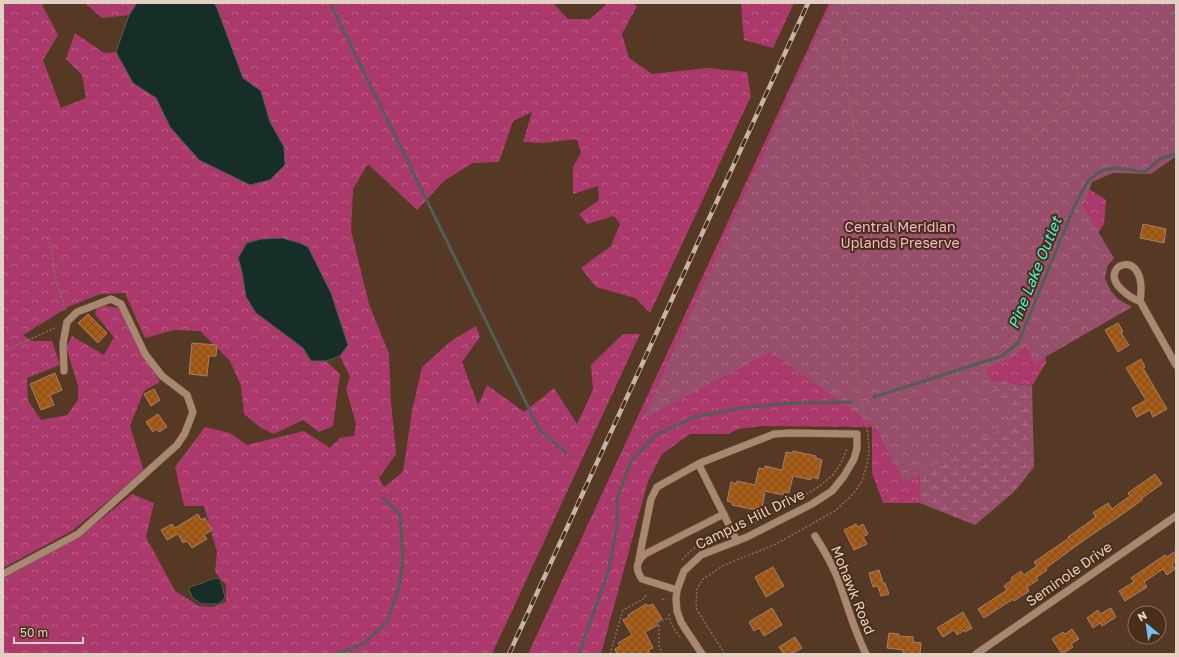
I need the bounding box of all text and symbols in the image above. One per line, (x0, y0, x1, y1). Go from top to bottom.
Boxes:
water label: Pine Lake Outlet (1003, 212, 1065, 331)
park label: Central Meridian Uplands Preserve (840, 218, 960, 251)
street label: Campus Hill Drive (692, 485, 807, 552)
street label: Seminole Drive (1023, 538, 1115, 609)
street label: Mohawk Road (828, 543, 879, 637)
north arrow (1127, 605, 1167, 645)
text: N (1135, 608, 1149, 624)
scale bar (14, 619, 83, 645)
text: 50 m (20, 625, 48, 640)

